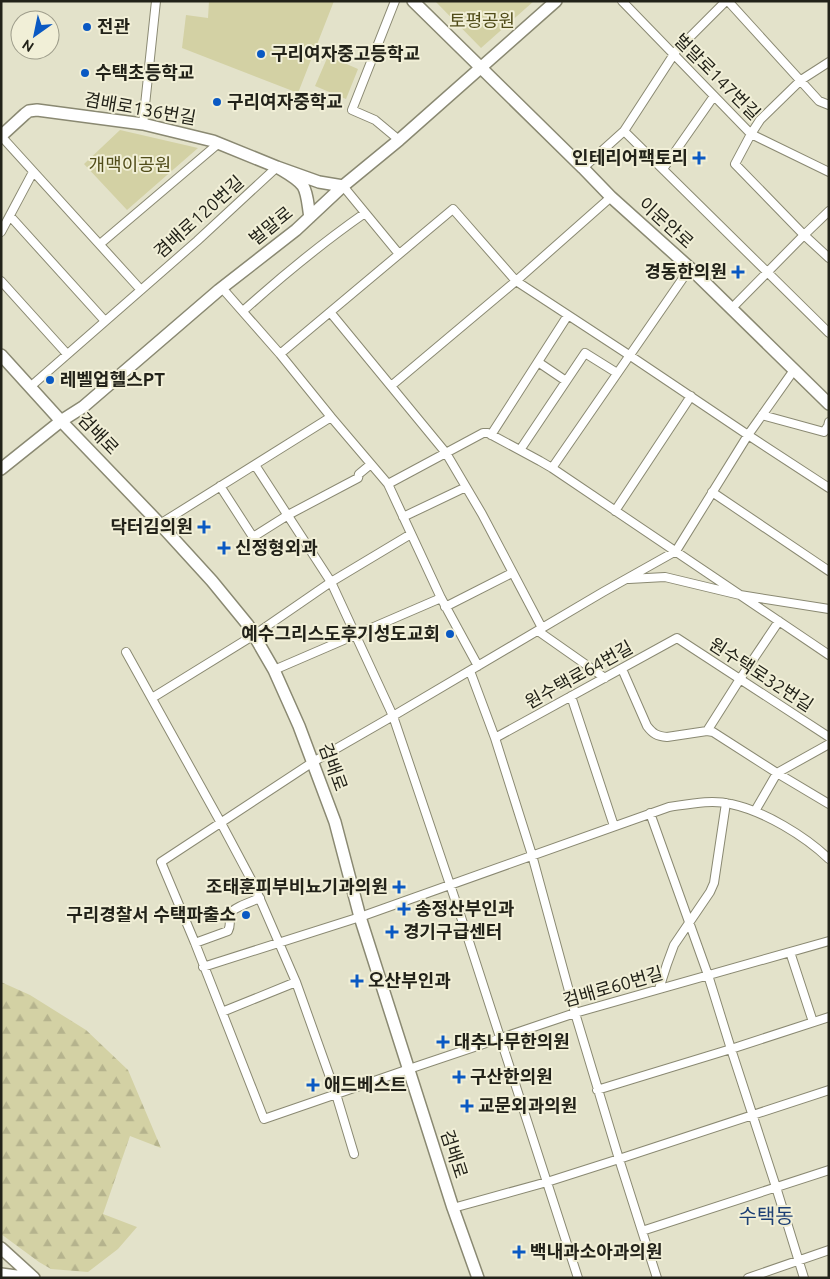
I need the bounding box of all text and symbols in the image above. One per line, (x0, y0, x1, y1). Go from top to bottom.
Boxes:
north arrow (10, 10, 60, 60)
park label: 토평공원 (449, 10, 515, 30)
place label: 전관 (97, 16, 131, 36)
marker: 전관 (81, 21, 93, 33)
street label: 벌말로147번길 (671, 29, 765, 123)
text: N (19, 36, 37, 55)
place label: 구리여자중고등학교 (271, 43, 420, 63)
marker: 구리여자중고등학교 (255, 48, 267, 60)
place label: 수택초등학교 (95, 62, 194, 82)
marker: 수택초등학교 (79, 67, 91, 79)
street label: 겸배로136번길 (83, 88, 198, 128)
place label: 구리여자중학교 (227, 91, 343, 111)
marker: 구리여자중학교 (211, 96, 223, 108)
place label: 인테리어팩토리 (572, 147, 688, 167)
marker: 인테리어팩토리 (692, 151, 706, 165)
park label: 개맥이공원 (89, 154, 171, 174)
street label: 겸배로120번길 (150, 171, 247, 262)
street label: 이문안로 (635, 193, 698, 252)
street label: 벌말로 (245, 202, 296, 249)
place label: 경동한의원 (644, 261, 727, 281)
marker: 경동한의원 (731, 265, 745, 279)
place label: 레벨업헬스PT (60, 369, 165, 389)
marker: 레벨업헬스PT (44, 374, 56, 386)
street label: 검배로 (74, 408, 123, 458)
place label: 닥터김의원 (110, 516, 193, 536)
marker: 닥터김의원 (197, 520, 211, 534)
place label: 신정형외과 (235, 537, 318, 557)
marker: 신정형외과 (217, 541, 231, 555)
place label: 예수그리스도후기성도교회 (241, 623, 440, 643)
marker: 예수그리스도후기성도교회 (444, 628, 456, 640)
street label: 원수택로32번길 (706, 633, 817, 715)
street label: 원수택로64번길 (521, 636, 636, 712)
street label: 검배로 (316, 740, 352, 793)
place label: 조태훈피부비뇨기과의원 (206, 876, 388, 896)
marker: 조태훈피부비뇨기과의원 (392, 880, 406, 894)
place label: 송정산부인과 (415, 898, 515, 918)
marker: 송정산부인과 (397, 902, 411, 916)
place label: 구리경찰서 수택파출소 (66, 904, 236, 924)
marker: 구리경찰서 수택파출소 (240, 909, 252, 921)
place label: 경기구급센터 (403, 921, 502, 941)
marker: 경기구급센터 (385, 925, 399, 939)
street label: 검배로60번길 (560, 962, 665, 1010)
place label: 오산부인과 (368, 970, 451, 990)
marker: 오산부인과 (350, 974, 364, 988)
place label: 대추나무한의원 (454, 1031, 570, 1051)
marker: 대추나무한의원 (436, 1035, 450, 1049)
place label: 구산한의원 (470, 1066, 553, 1086)
marker: 구산한의원 (452, 1070, 466, 1084)
place label: 애드베스트 (324, 1074, 407, 1094)
marker: 애드베스트 (306, 1078, 320, 1092)
place label: 교문외과의원 (478, 1095, 577, 1115)
marker: 교문외과의원 (460, 1099, 474, 1113)
street label: 검배로 (438, 1127, 472, 1180)
district label: 수택동 (738, 1204, 794, 1227)
place label: 백내과소아과의원 (530, 1241, 662, 1261)
marker: 백내과소아과의원 (512, 1245, 526, 1259)

